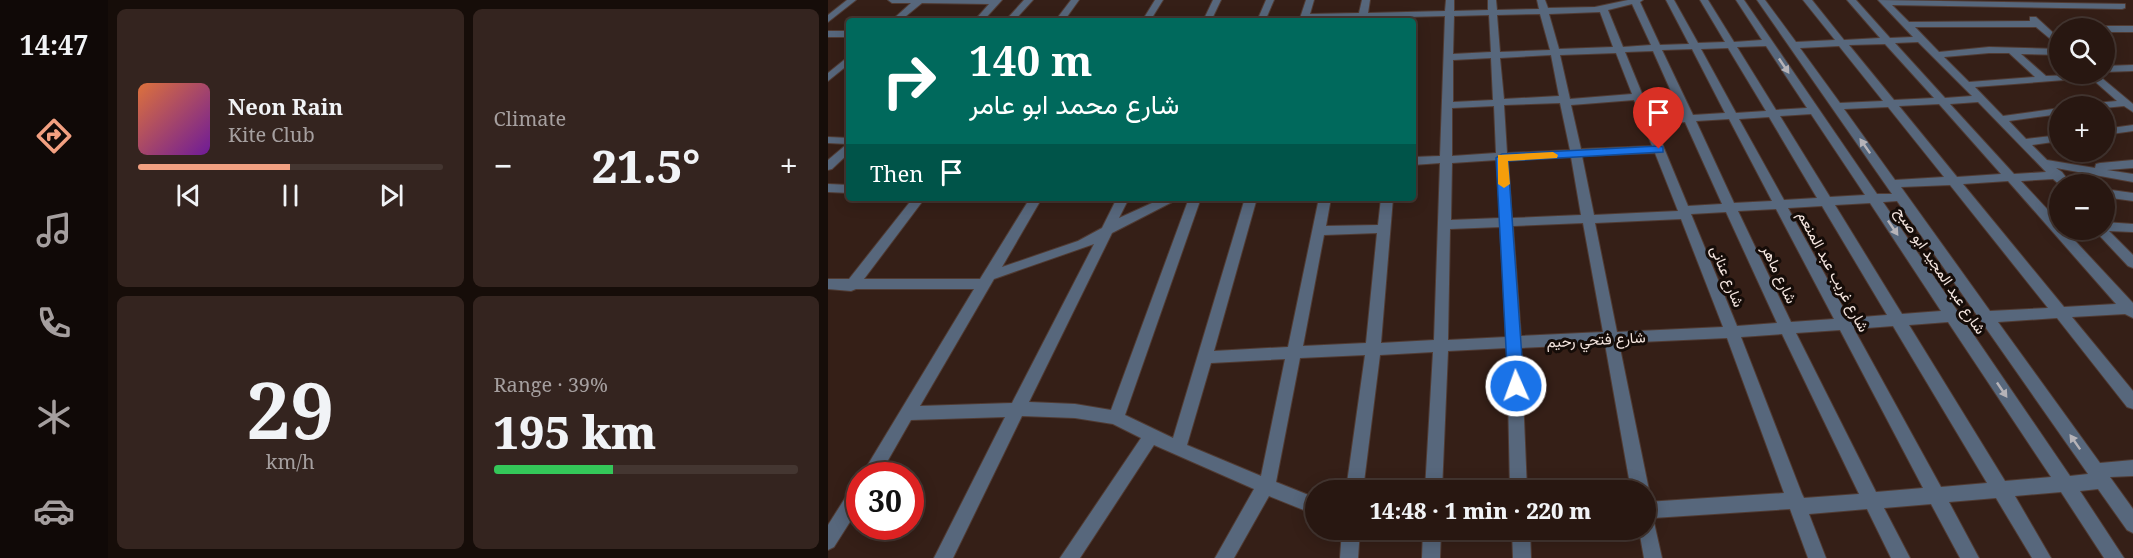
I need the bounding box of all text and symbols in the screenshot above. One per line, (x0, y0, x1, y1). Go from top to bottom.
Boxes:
map controls (2049, 18, 2115, 240)
button: search (2049, 18, 2115, 84)
text: 14:47 (19, 26, 89, 63)
text: 140 m (969, 31, 1093, 88)
icon: right (870, 42, 948, 120)
one-way arrow (1778, 58, 1789, 74)
text: شارع محمد ابو عامر (969, 85, 1179, 122)
pin (1633, 87, 1684, 149)
text: Neon Rain (228, 91, 343, 121)
icon: arrive (1642, 96, 1675, 129)
button: + (2049, 96, 2115, 162)
text: Climate (494, 105, 566, 132)
icon: directions (33, 115, 75, 157)
text: Kite Club (228, 121, 315, 148)
text: 21.5° (592, 135, 700, 196)
one-way arrow (1859, 139, 1871, 155)
text: − (494, 143, 513, 188)
text: + (780, 143, 798, 188)
icon: arrive (935, 156, 968, 189)
text: Then (870, 158, 923, 188)
button: − (2049, 174, 2115, 240)
icon: previous (172, 179, 205, 212)
icon: pause (274, 179, 307, 212)
icon: next (375, 179, 408, 212)
street label: شارع عبد المجيد ابو صبح (1889, 202, 1991, 339)
street label: شارع غريب عبد المنعم (1792, 207, 1875, 336)
icon: music (33, 209, 75, 251)
one-way arrow (1887, 220, 1898, 236)
street label: شارع ماهر (1756, 241, 1802, 307)
street label: شارع عنانى (1705, 242, 1749, 311)
icon: phone (33, 302, 75, 344)
street label: شارع فتحي رحيم (1546, 326, 1646, 356)
position arrow (1484, 354, 1548, 418)
text: 29 (246, 356, 334, 462)
text: Range · 39% (494, 371, 608, 398)
one-way arrow (1996, 381, 2007, 398)
icon: climate (33, 396, 75, 438)
text: 195 km (494, 401, 656, 462)
one-way arrow (2069, 435, 2081, 451)
text: km/h (266, 448, 315, 475)
speed limit sign: 30 (846, 462, 924, 540)
icon: car (33, 490, 75, 532)
text: 14:48 · 1 min · 220 m (1370, 495, 1591, 525)

